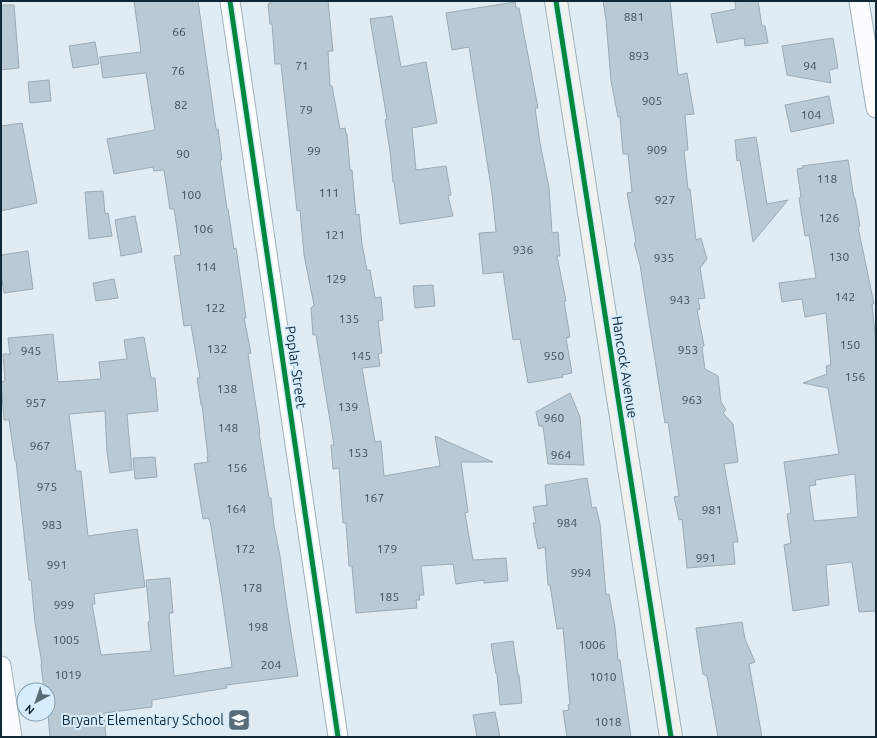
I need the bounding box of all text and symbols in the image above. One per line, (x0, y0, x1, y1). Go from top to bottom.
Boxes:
house number: 881 (624, 10, 644, 23)
house number: 66 (172, 25, 186, 38)
house number: 893 (629, 49, 649, 62)
house number: 71 (295, 59, 309, 72)
house number: 94 (803, 59, 817, 72)
house number: 76 (171, 64, 185, 77)
house number: 905 (642, 94, 662, 107)
house number: 82 (174, 98, 188, 111)
house number: 79 (299, 103, 313, 116)
house number: 104 (801, 108, 821, 121)
house number: 909 (647, 143, 667, 156)
house number: 99 (307, 144, 321, 157)
house number: 90 (176, 147, 190, 160)
house number: 118 (817, 172, 837, 185)
house number: 111 (319, 186, 339, 199)
house number: 100 (181, 188, 201, 201)
house number: 927 (655, 193, 675, 206)
house number: 126 (819, 211, 839, 224)
house number: 106 (193, 222, 213, 235)
house number: 121 (325, 228, 345, 241)
house number: 936 (513, 243, 533, 256)
house number: 130 (829, 250, 849, 263)
house number: 935 (654, 251, 674, 264)
house number: 114 (196, 260, 216, 273)
house number: 129 (326, 272, 346, 285)
house number: 142 (835, 290, 855, 303)
house number: 943 (670, 293, 690, 306)
house number: 122 (205, 301, 225, 314)
house number: 135 (339, 312, 359, 325)
street label: Hancock Avenue (609, 315, 641, 419)
street label: Poplar Street (282, 325, 310, 410)
house number: 150 (840, 338, 860, 351)
house number: 132 (207, 342, 227, 355)
house number: 953 (678, 343, 698, 356)
house number: 945 (21, 344, 41, 357)
house number: 145 (351, 349, 371, 362)
house number: 950 (544, 349, 564, 362)
house number: 156 (845, 370, 865, 383)
house number: 138 (217, 382, 237, 395)
house number: 963 (682, 393, 702, 406)
house number: 957 (26, 396, 46, 409)
house number: 139 (338, 400, 358, 413)
house number: 960 (544, 411, 564, 424)
house number: 148 (218, 421, 238, 434)
house number: 967 (30, 439, 50, 452)
house number: 153 (348, 446, 368, 459)
house number: 964 (551, 448, 571, 461)
house number: 156 (227, 461, 247, 474)
house number: 975 (37, 480, 57, 493)
house number: 167 (364, 491, 384, 504)
house number: 164 (226, 502, 246, 515)
house number: 981 (702, 503, 722, 516)
house number: 984 (557, 516, 577, 529)
house number: 983 (42, 518, 62, 531)
house number: 172 (235, 542, 255, 555)
house number: 179 (377, 542, 397, 555)
house number: 991 (696, 551, 716, 564)
house number: 991 (47, 558, 67, 571)
house number: 994 (571, 566, 591, 579)
house number: 178 (242, 581, 262, 594)
house number: 185 (379, 590, 399, 603)
house number: 999 (54, 598, 74, 611)
house number: 198 (248, 620, 268, 633)
house number: 1005 (52, 633, 80, 646)
house number: 1006 (578, 638, 606, 651)
house number: 204 (261, 658, 281, 671)
house number: 1019 (54, 668, 82, 681)
house number: 1010 (589, 670, 617, 683)
north arrow (16, 682, 56, 722)
text: N (23, 702, 37, 717)
school or university icon: Bryant Elementary School (226, 707, 252, 733)
place label: Bryant Elementary School (62, 712, 224, 728)
house number: 1018 (594, 715, 622, 728)

